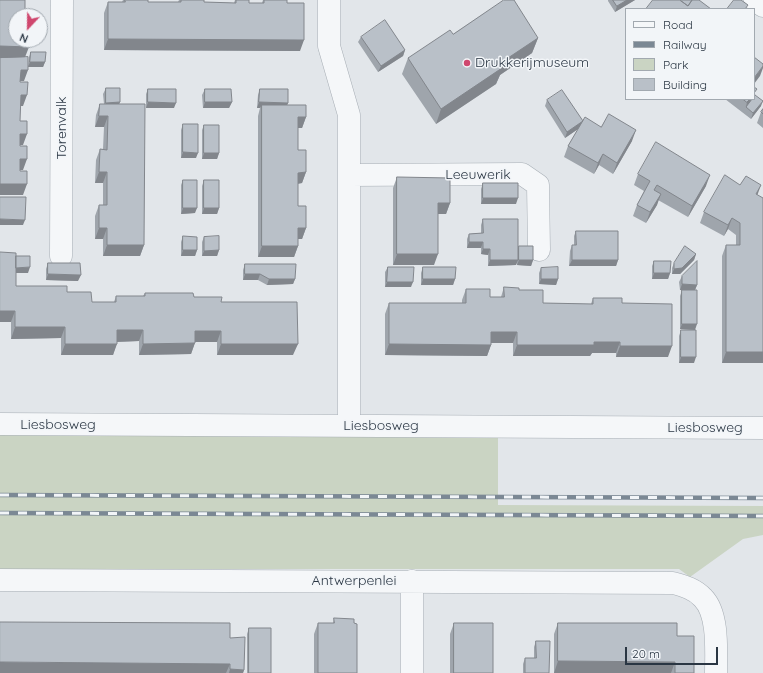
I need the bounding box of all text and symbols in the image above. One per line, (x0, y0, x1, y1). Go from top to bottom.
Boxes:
north arrow (8, 8, 48, 48)
legend (625, 8, 755, 100)
text: Road (663, 17, 693, 32)
text: N (18, 30, 30, 46)
text: Railway (663, 37, 707, 52)
place label: Drukkerijmuseum (475, 55, 589, 71)
text: Park (663, 57, 688, 72)
marker: Drukkerijmuseum (462, 58, 472, 68)
text: Building (663, 77, 707, 92)
street label: Torenvalk (54, 97, 70, 159)
street label: Leeuwerik (445, 167, 511, 183)
street label: Liesbosweg (20, 417, 96, 433)
street label: Liesbosweg (343, 418, 419, 434)
street label: Liesbosweg (667, 420, 743, 436)
street label: Antwerpenlei (312, 573, 396, 589)
scale bar (627, 639, 720, 665)
text: 20 m (632, 646, 660, 661)

